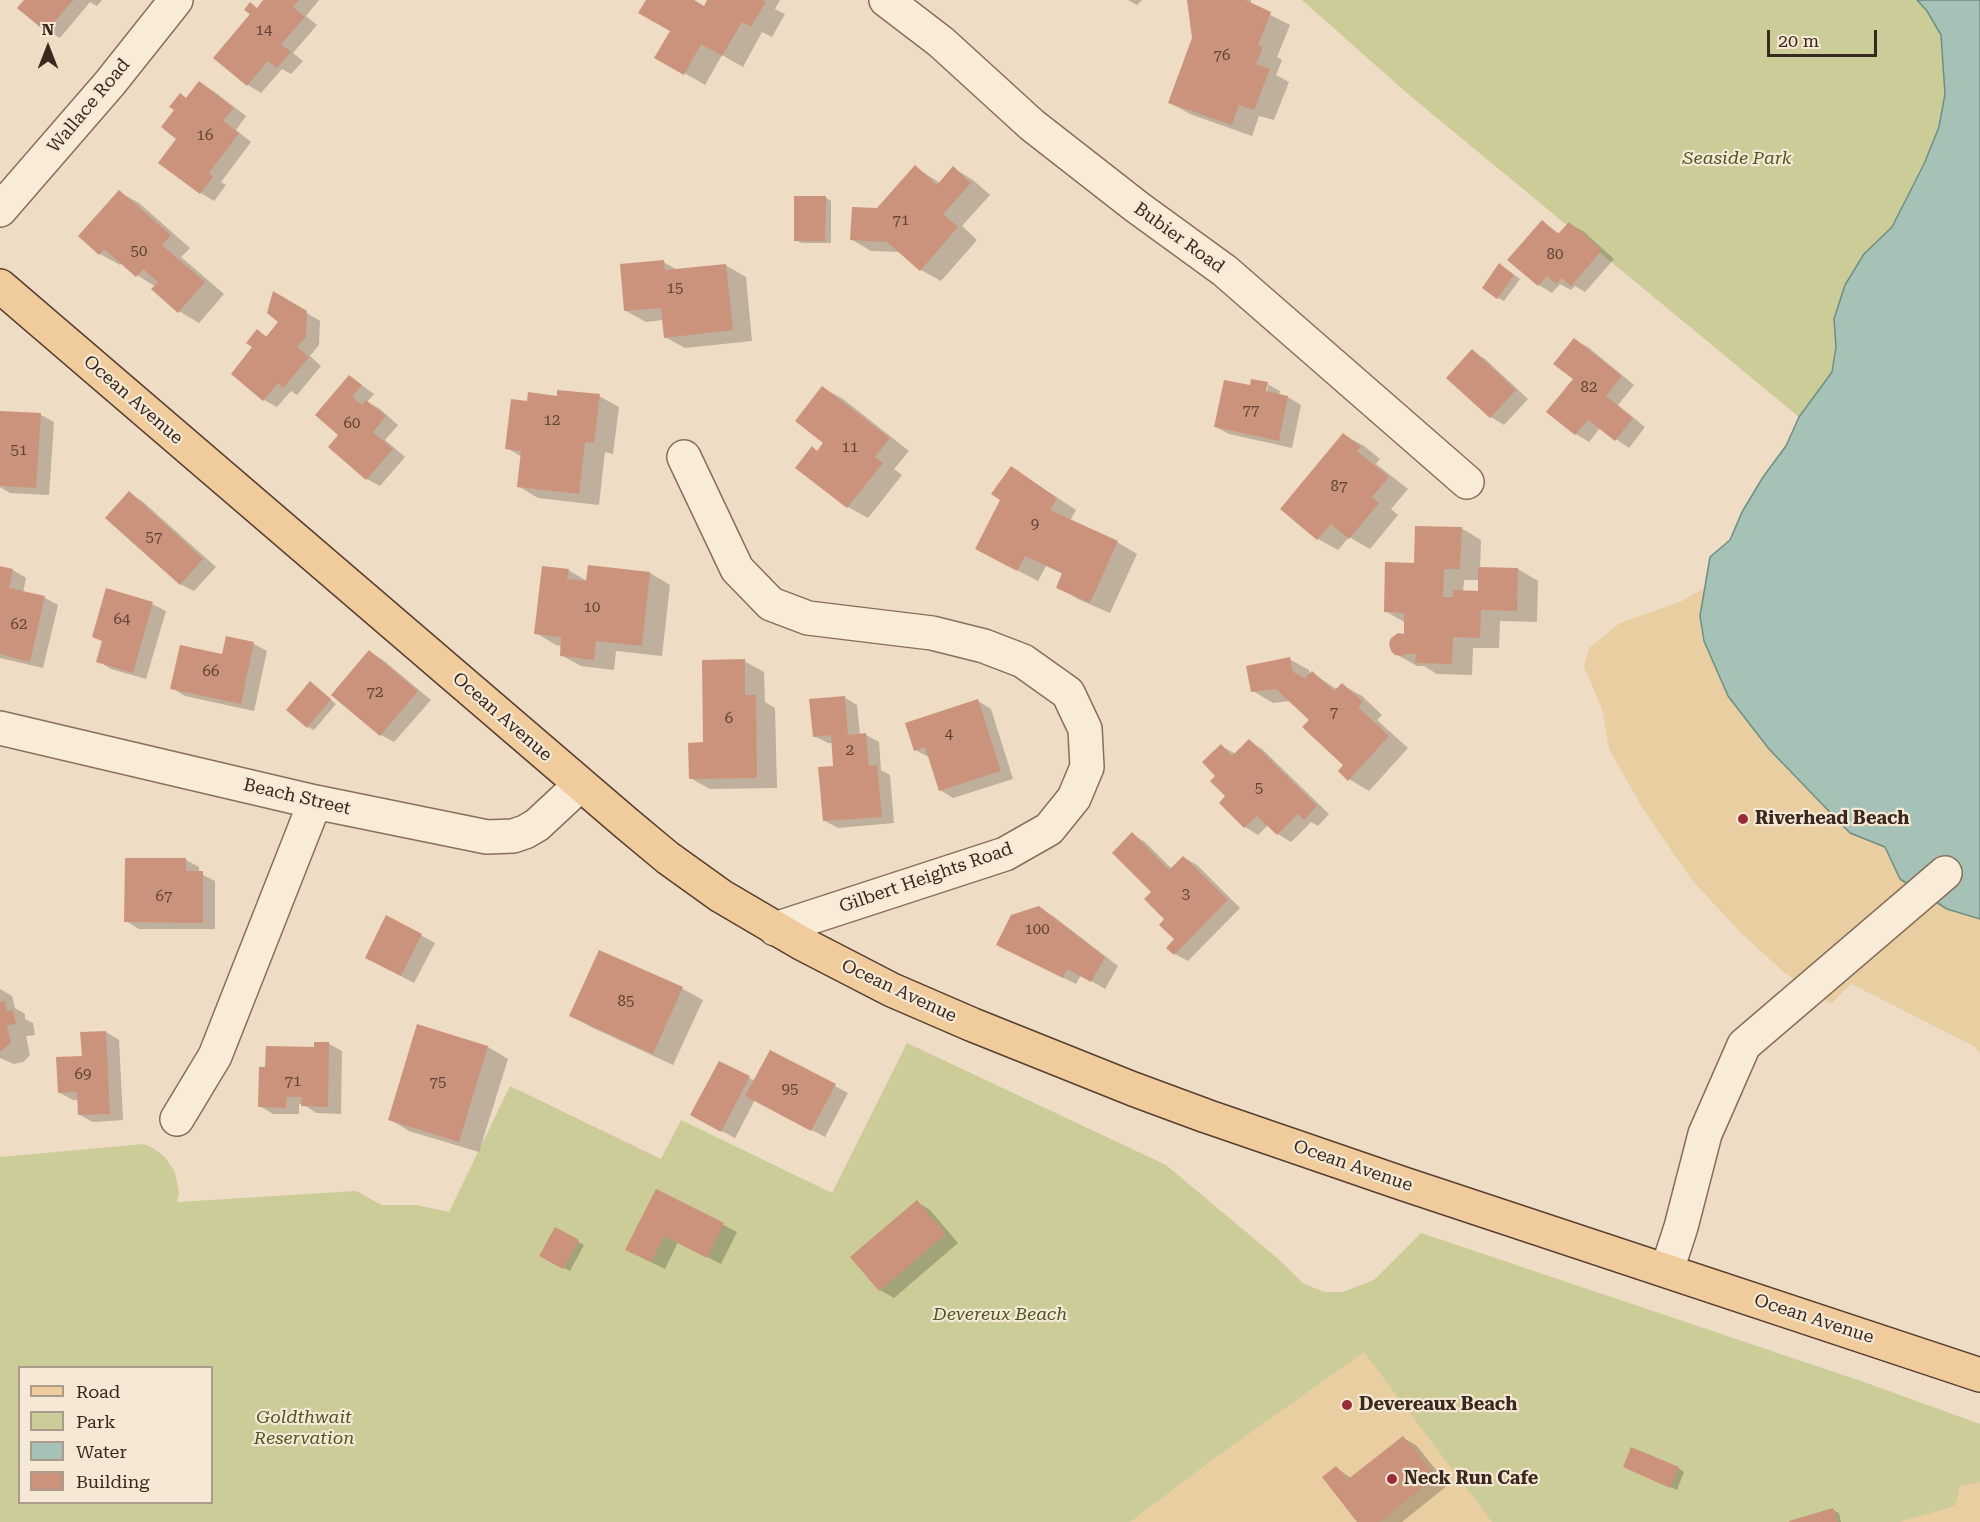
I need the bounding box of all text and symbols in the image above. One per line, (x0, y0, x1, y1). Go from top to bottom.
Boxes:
north arrow (18, 18, 78, 78)
scale bar (1770, 18, 1880, 56)
text: N (42, 20, 54, 39)
house number: 14 (256, 22, 272, 40)
text: 20 m (1778, 30, 1819, 51)
house number: 76 (1214, 47, 1230, 65)
street label: Wallace Road (43, 54, 135, 158)
house number: 16 (197, 127, 213, 145)
park label: Seaside Park (1682, 148, 1792, 170)
street label: Bubier Road (1130, 198, 1228, 278)
house number: 71 (893, 212, 909, 230)
house number: 50 (131, 243, 147, 261)
house number: 80 (1547, 246, 1563, 264)
house number: 15 (667, 280, 683, 298)
street label: Ocean Avenue (79, 351, 187, 449)
house number: 82 (1581, 379, 1597, 397)
house number: 77 (1243, 402, 1259, 420)
house number: 12 (544, 412, 560, 430)
house number: 60 (344, 415, 360, 433)
house number: 11 (842, 439, 858, 457)
house number: 51 (11, 442, 27, 460)
house number: 87 (1331, 478, 1347, 496)
house number: 9 (1031, 516, 1039, 534)
house number: 57 (146, 529, 162, 547)
house number: 10 (584, 599, 600, 617)
house number: 64 (114, 611, 130, 629)
house number: 62 (11, 616, 27, 634)
house number: 66 (203, 663, 219, 681)
street label: Ocean Avenue (448, 668, 556, 766)
house number: 72 (367, 684, 383, 702)
house number: 7 (1330, 704, 1338, 722)
house number: 6 (725, 710, 733, 728)
house number: 4 (945, 726, 953, 744)
house number: 2 (846, 742, 854, 760)
street label: Beach Street (241, 774, 353, 820)
house number: 5 (1255, 780, 1263, 798)
place label: Riverhead Beach (1755, 808, 1909, 830)
marker: Riverhead Beach (1736, 812, 1750, 826)
street label: Gilbert Heights Road (836, 838, 1016, 918)
house number: 3 (1182, 886, 1190, 904)
house number: 67 (156, 888, 172, 906)
house number: 100 (1024, 921, 1050, 939)
street label: Ocean Avenue (838, 955, 960, 1027)
house number: 85 (618, 993, 634, 1011)
house number: 69 (75, 1066, 91, 1084)
house number: 71 (285, 1073, 301, 1091)
house number: 75 (430, 1074, 446, 1092)
house number: 95 (782, 1081, 798, 1099)
street label: Ocean Avenue (1291, 1135, 1415, 1197)
street label: Ocean Avenue (1751, 1289, 1877, 1349)
park label: Devereux Beach (933, 1304, 1067, 1326)
legend (18, 1366, 213, 1504)
text: Road (76, 1381, 120, 1402)
place label: Devereaux Beach (1359, 1394, 1517, 1416)
marker: Devereaux Beach (1340, 1398, 1354, 1412)
park label: Goldthwait Reservation (254, 1407, 354, 1450)
text: Park (76, 1411, 116, 1432)
text: Water (76, 1441, 127, 1462)
place label: Neck Run Cafe (1404, 1468, 1538, 1490)
text: Building (76, 1471, 150, 1492)
marker: Neck Run Cafe (1385, 1472, 1399, 1486)

